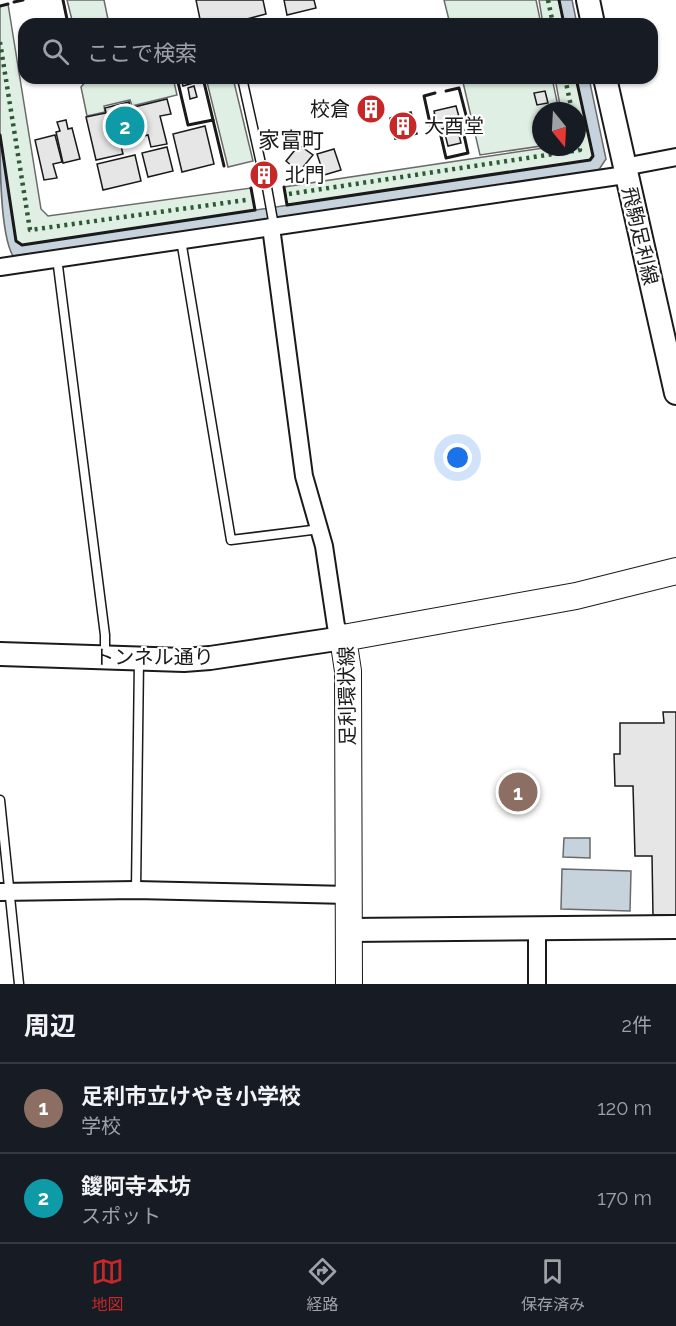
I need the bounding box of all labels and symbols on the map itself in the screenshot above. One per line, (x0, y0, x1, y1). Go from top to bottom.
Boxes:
building icon: 校倉 (355, 93, 387, 125)
place label: 校倉 (310, 97, 350, 121)
north arrow (532, 102, 586, 156)
pin: 2 (106, 104, 144, 148)
building icon: 大酉堂 (387, 110, 419, 142)
place label: 大酉堂 (424, 114, 484, 138)
district label: 家富町 (258, 127, 324, 153)
building icon: 北門 (248, 159, 280, 191)
place label: 北門 (285, 163, 325, 187)
street label: 飛駒足利線 (617, 185, 663, 287)
your location (443, 443, 472, 472)
street label: トンネル通り (94, 645, 214, 669)
street label: 足利環状線 (334, 646, 360, 746)
pin: 1 (498, 770, 538, 814)

